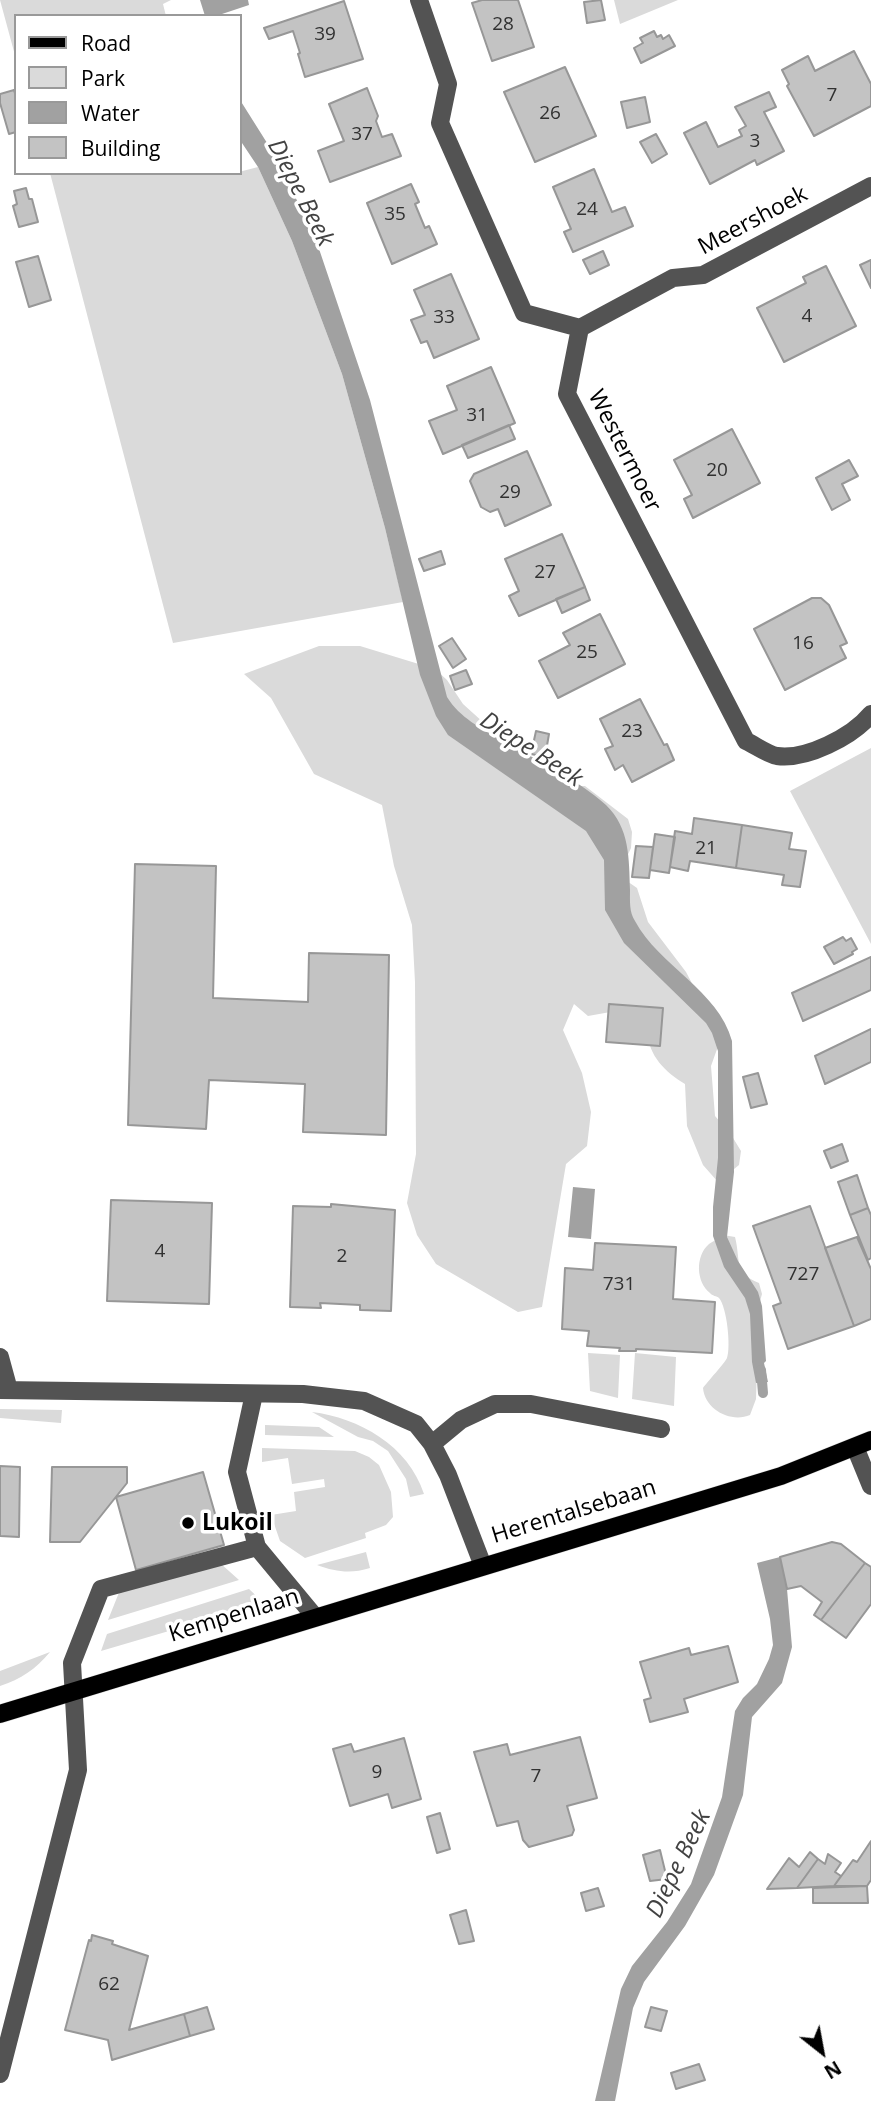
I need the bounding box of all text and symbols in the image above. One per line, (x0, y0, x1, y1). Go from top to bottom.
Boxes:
legend (14, 14, 242, 175)
house number: 28 (492, 14, 514, 36)
house number: 39 (314, 24, 336, 46)
text: Road (81, 29, 131, 57)
text: Park (81, 64, 125, 92)
house number: 7 (827, 85, 837, 107)
text: Water (81, 99, 140, 127)
house number: 26 (539, 103, 561, 125)
house number: 37 (351, 124, 373, 146)
house number: 3 (750, 131, 760, 153)
text: Building (81, 134, 160, 162)
water label: Diepe Beek (261, 135, 339, 251)
street label: Meershoek (694, 181, 812, 261)
house number: 24 (576, 199, 598, 221)
house number: 35 (384, 204, 406, 226)
house number: 4 (802, 306, 812, 328)
house number: 33 (433, 307, 455, 329)
street label: Westermoer (581, 385, 667, 517)
house number: 31 (466, 405, 488, 427)
house number: 20 (706, 460, 728, 482)
house number: 29 (499, 482, 521, 504)
house number: 27 (534, 562, 556, 584)
house number: 16 (792, 633, 814, 655)
house number: 25 (576, 642, 598, 664)
water label: Diepe Beek (474, 706, 588, 794)
house number: 23 (621, 721, 643, 743)
house number: 21 (695, 838, 717, 860)
house number: 4 (155, 1241, 165, 1263)
house number: 2 (337, 1246, 347, 1268)
house number: 727 (787, 1264, 819, 1286)
house number: 731 (603, 1274, 635, 1296)
street label: Herentalsebaan (488, 1474, 660, 1550)
place label: Lukoil (202, 1509, 273, 1537)
marker: Lukoil (180, 1515, 196, 1531)
street label: Kempenlaan (165, 1583, 303, 1649)
house number: 9 (372, 1762, 382, 1784)
house number: 7 (531, 1766, 541, 1788)
water label: Diepe Beek (641, 1805, 717, 1923)
house number: 62 (98, 1974, 120, 1996)
north arrow (787, 2017, 857, 2087)
text: N (820, 2055, 846, 2085)

